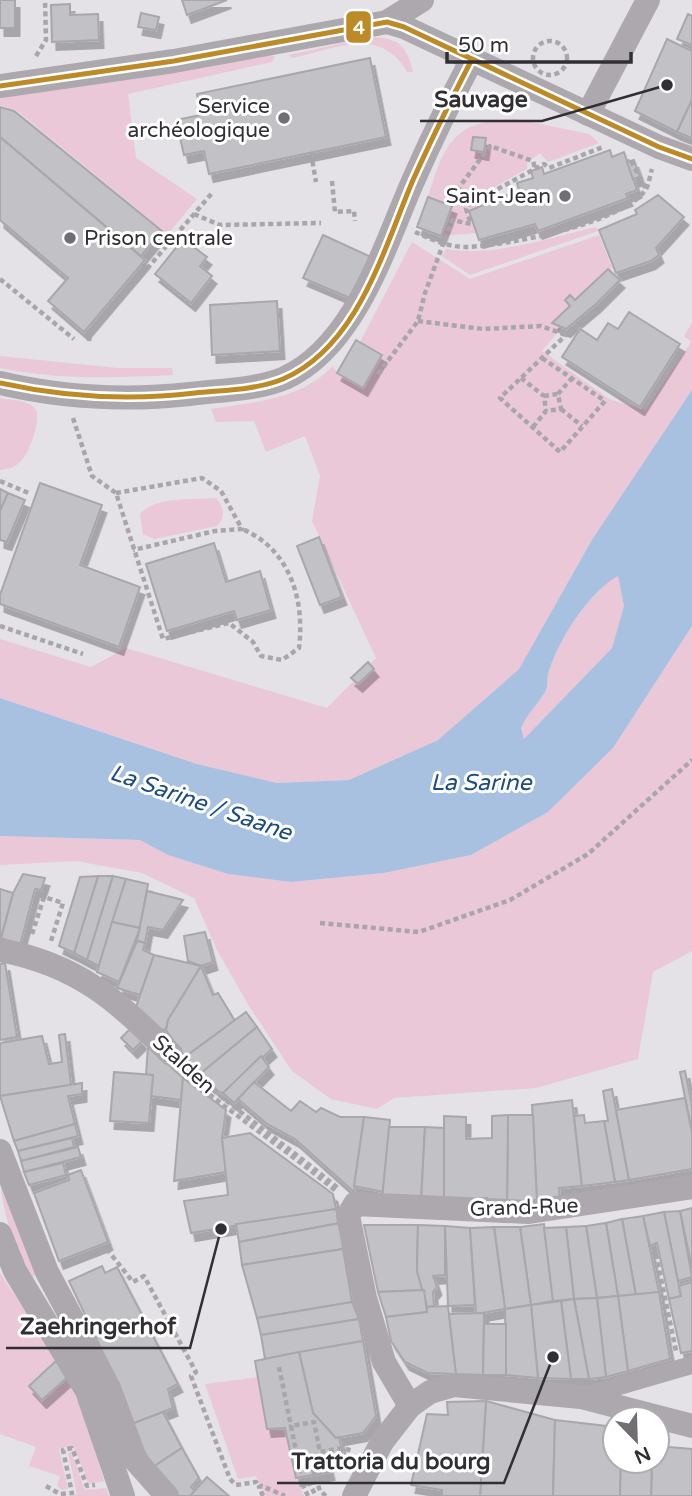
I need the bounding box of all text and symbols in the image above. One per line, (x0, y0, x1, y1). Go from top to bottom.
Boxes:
line badge: 4 (345, 10, 372, 44)
text: 4 (353, 17, 365, 39)
scale bar (447, 21, 631, 65)
text: 50 m (458, 33, 509, 58)
callout: Sauvage (420, 77, 542, 121)
text: Sauvage (434, 86, 528, 114)
place label: Service archéologique (127, 94, 270, 143)
marker: Service archéologique (276, 110, 292, 126)
place label: Saint-Jean (446, 184, 551, 209)
marker: Saint-Jean (557, 188, 573, 204)
place label: Prison centrale (84, 226, 233, 251)
marker: Prison centrale (62, 230, 78, 246)
water label: La Sarine / Saane (106, 759, 297, 848)
water label: La Sarine (431, 769, 533, 797)
street label: Stalden (147, 1030, 220, 1099)
street label: Grand-Rue (469, 1193, 579, 1222)
callout: Zaehringerhof (6, 1304, 190, 1348)
text: Zaehringerhof (20, 1313, 177, 1341)
north arrow (601, 1405, 671, 1475)
callout: Trattoria du bourg (277, 1439, 504, 1483)
text: N (631, 1442, 654, 1468)
text: Trattoria du bourg (291, 1448, 490, 1476)

